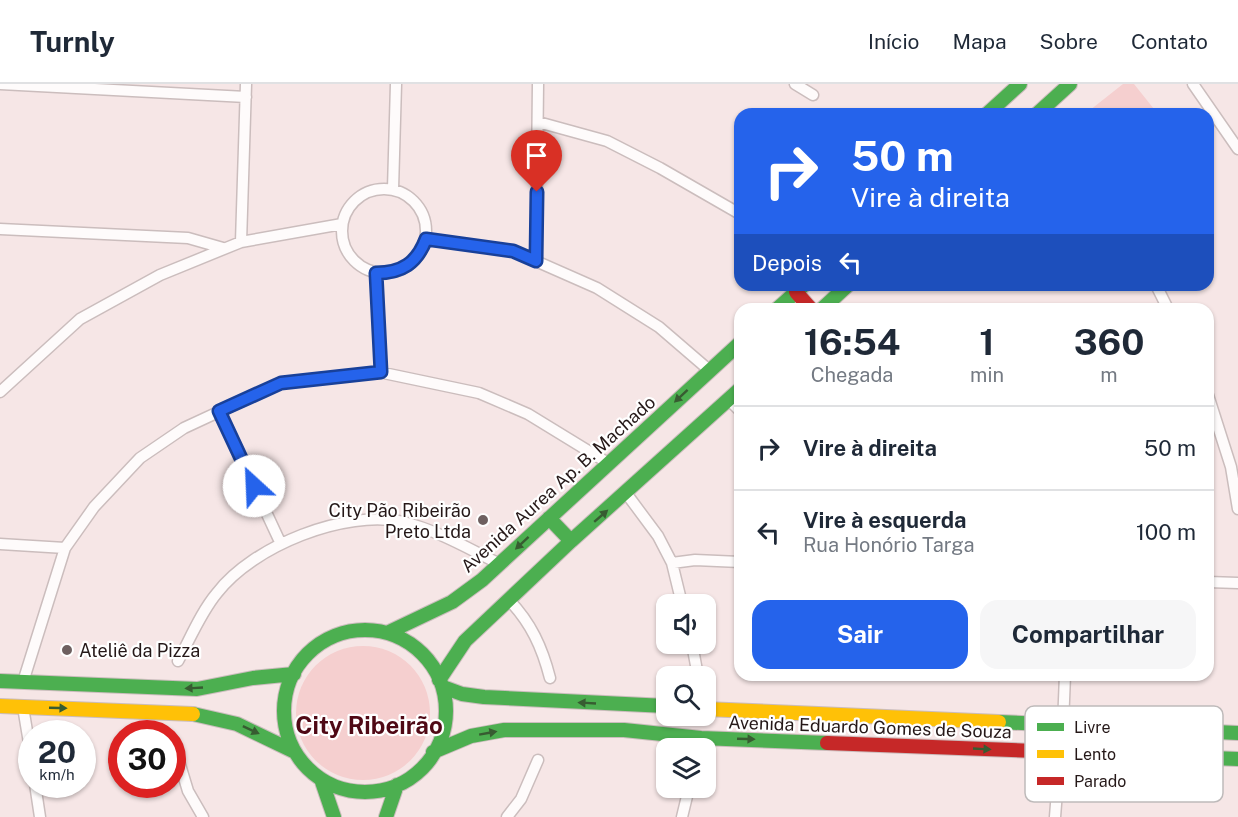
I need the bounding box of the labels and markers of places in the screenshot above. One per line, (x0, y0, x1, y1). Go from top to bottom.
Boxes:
pin (511, 130, 562, 192)
place label: City Pão Ribeirão Preto Ltda (329, 500, 471, 542)
marker: City Pão Ribeirão Preto Ltda (476, 513, 490, 527)
place label: Ateliê da Pizza (79, 640, 200, 661)
marker: Ateliê da Pizza (60, 643, 74, 657)

